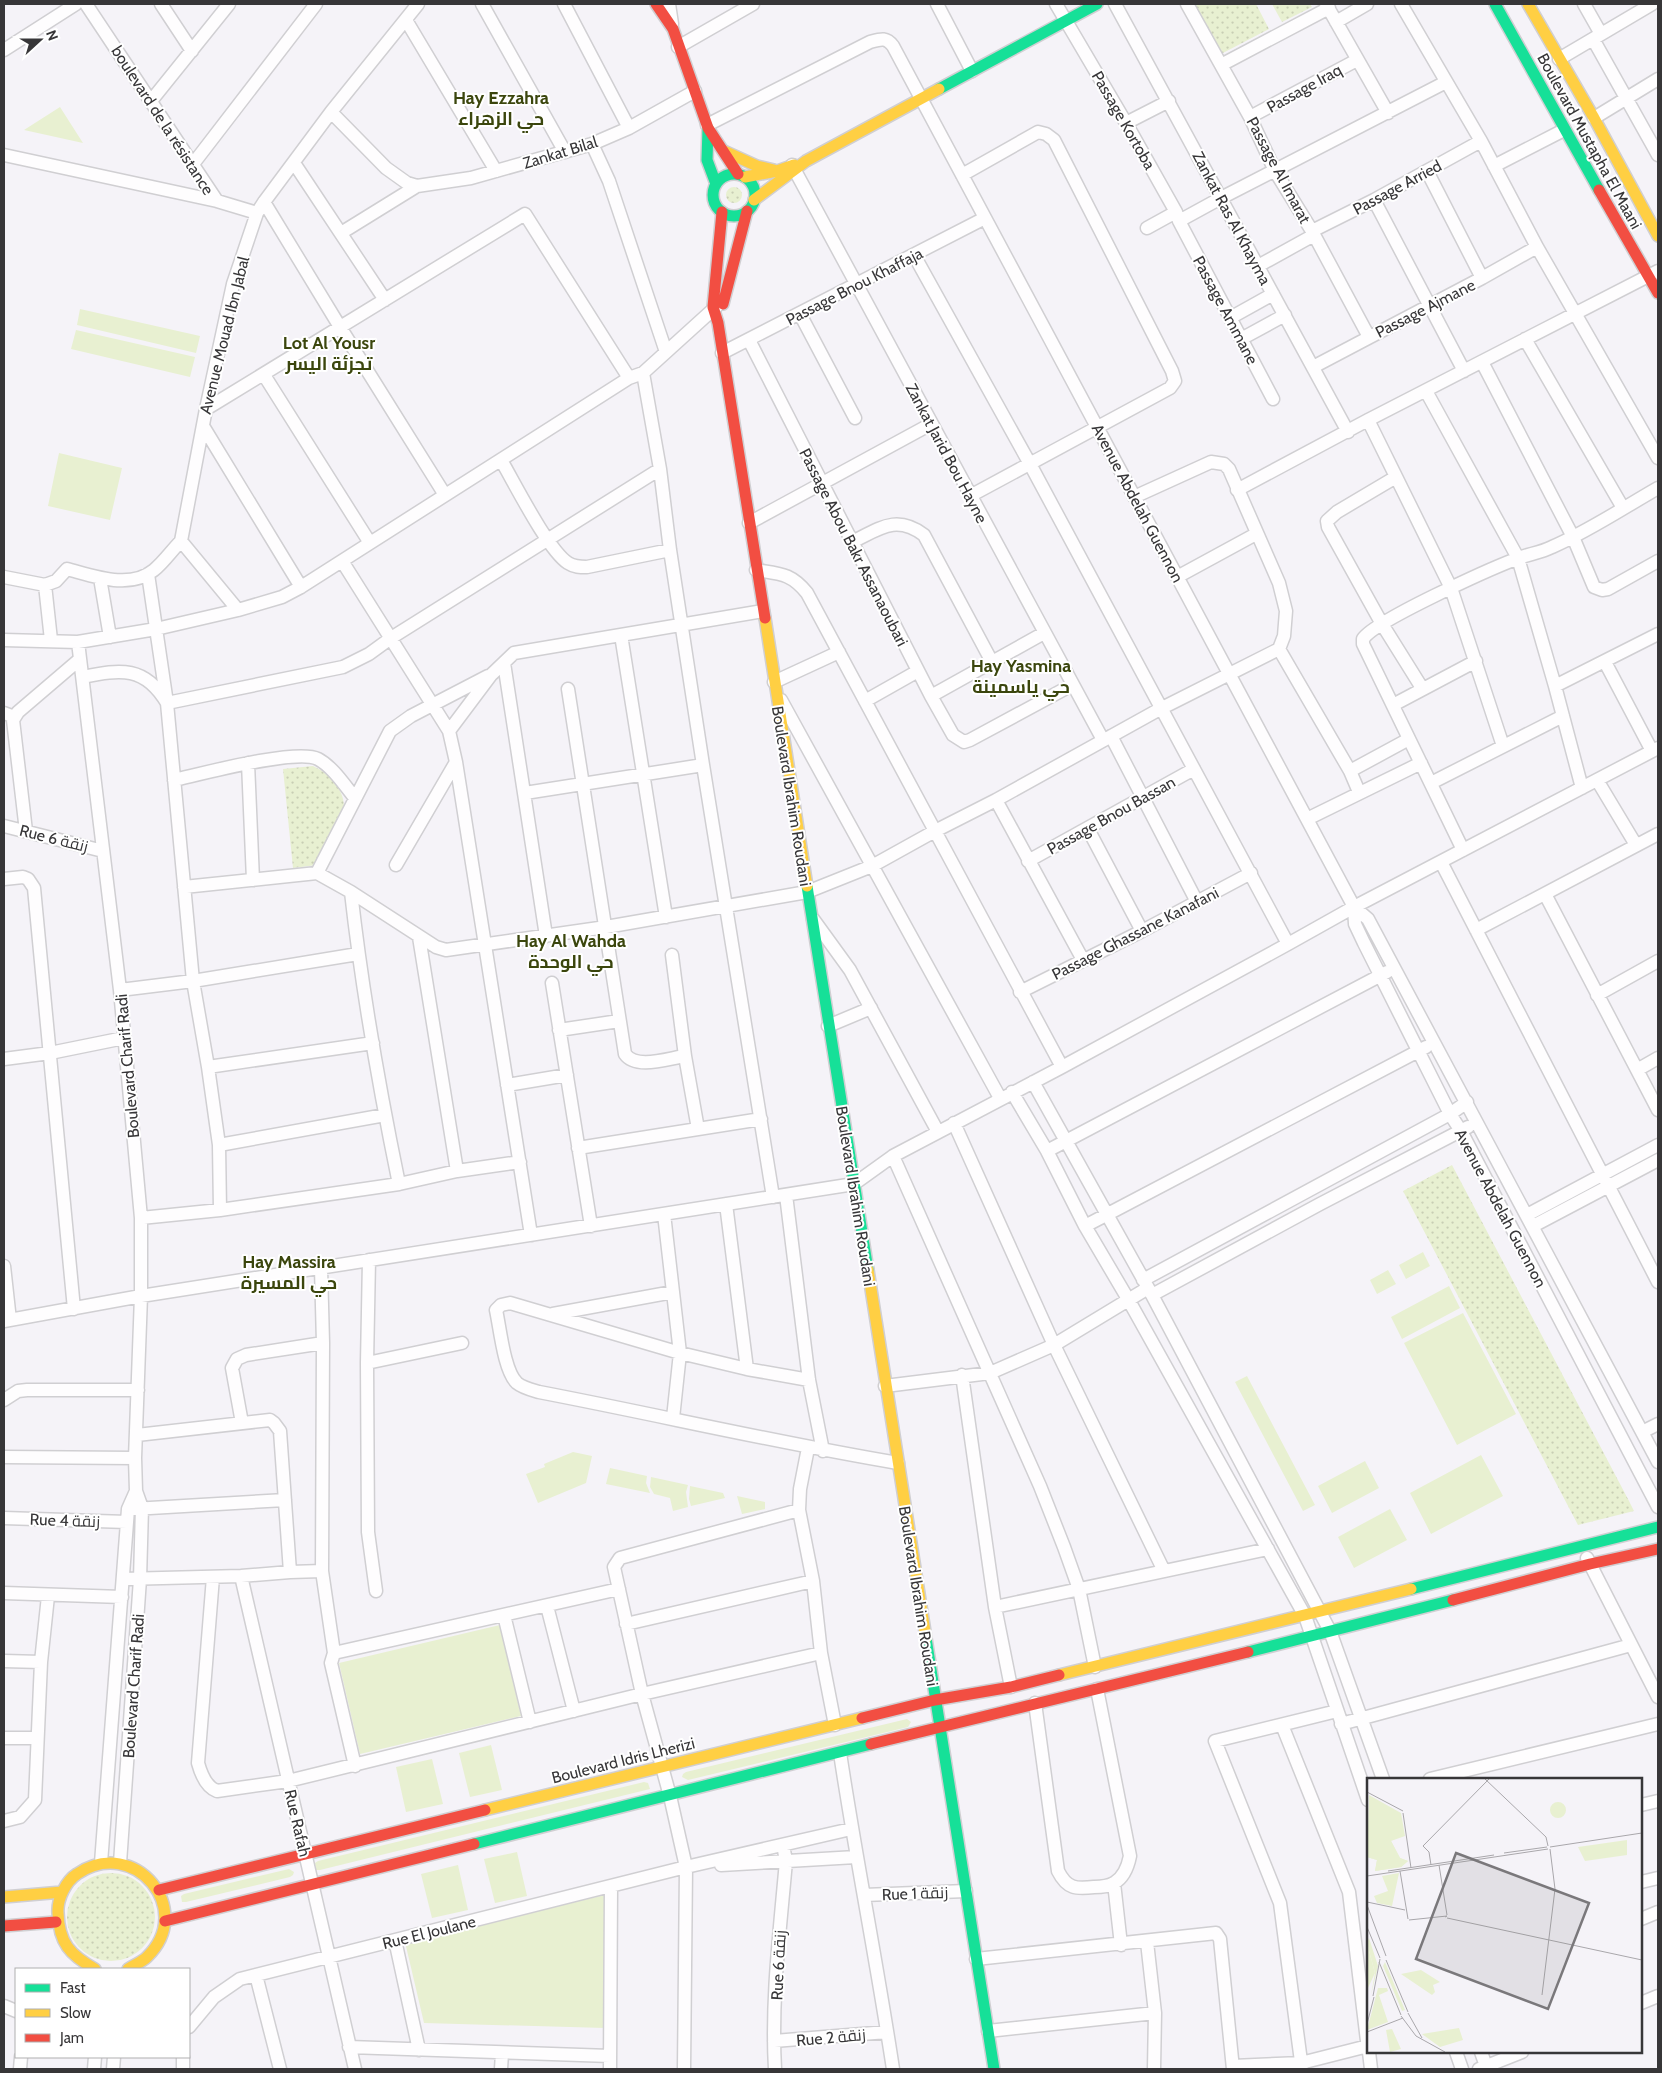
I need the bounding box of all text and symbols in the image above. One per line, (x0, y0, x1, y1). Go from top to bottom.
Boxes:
north arrow (15, 15, 65, 65)
text: N (42, 27, 62, 43)
street label: boulevard de la résistance (107, 42, 218, 198)
street label: Boulevard Mustapha El Maani (1533, 50, 1646, 232)
street label: Passage Iraq (1263, 60, 1345, 117)
street label: Passage Kortoba (1088, 68, 1160, 173)
district label: Hay Ezzahra حي الزهراء (453, 87, 549, 134)
street label: Passage Al Imarat (1242, 114, 1315, 227)
street label: Zankat Bilal (521, 132, 600, 173)
street label: Zankat Ras Al Khayma (1188, 148, 1275, 288)
street label: Passage Arried (1350, 156, 1445, 219)
street label: Passage Bnou Khaffaja (783, 244, 926, 329)
street label: Passage Ammane (1189, 253, 1262, 368)
street label: Avenue Mouad Ibn Jabal (196, 254, 253, 416)
street label: Passage Ajmane (1372, 275, 1478, 342)
district label: Lot Al Yousr تجزئة اليسر (283, 332, 375, 375)
street label: Zankat Jarid Bou Hayne (902, 380, 991, 526)
street label: Avenue Abdelah Guennon (1088, 421, 1187, 586)
street label: Passage Abou Bakr Assanaoubari (795, 445, 912, 649)
district label: Hay Yasmina حي ياسمينة (971, 655, 1071, 702)
street label: Boulevard Ibrahim Roudani (768, 705, 815, 887)
street label: Passage Bnou Bassan (1044, 772, 1179, 859)
street label: Rue 6 زنقة (17, 821, 90, 856)
street label: Passage Ghassane Kanafani (1049, 883, 1222, 984)
district label: Hay Al Wahda حي الوحدة (516, 930, 626, 977)
street label: Boulevard Charif Radi (112, 993, 143, 1139)
street label: Boulevard Ibrahim Roudani (832, 1105, 879, 1287)
street label: Avenue Abdelah Guennon (1451, 1126, 1550, 1291)
district label: Hay Massira حي المسيرة (241, 1251, 337, 1298)
street label: Boulevard Ibrahim Roudani (895, 1505, 942, 1687)
street label: Rue 4 زنقة (29, 1510, 101, 1531)
street label: Boulevard Charif Radi (119, 1613, 148, 1759)
street label: Boulevard Idris Lherizi (549, 1733, 697, 1787)
inset map (1367, 1778, 1642, 2053)
street label: Rue Rafah (281, 1788, 314, 1859)
street label: Rue 1 زنقة (882, 1883, 949, 1904)
street label: Rue El Joulane (380, 1912, 478, 1953)
street label: Rue 6 زنقة (767, 1929, 790, 2001)
legend (15, 1968, 190, 2058)
text: Fast (60, 1979, 85, 1997)
text: Slow (60, 2004, 91, 2022)
street label: Rue 2 زنقة (796, 2025, 867, 2050)
text: Jam (59, 2029, 84, 2047)

